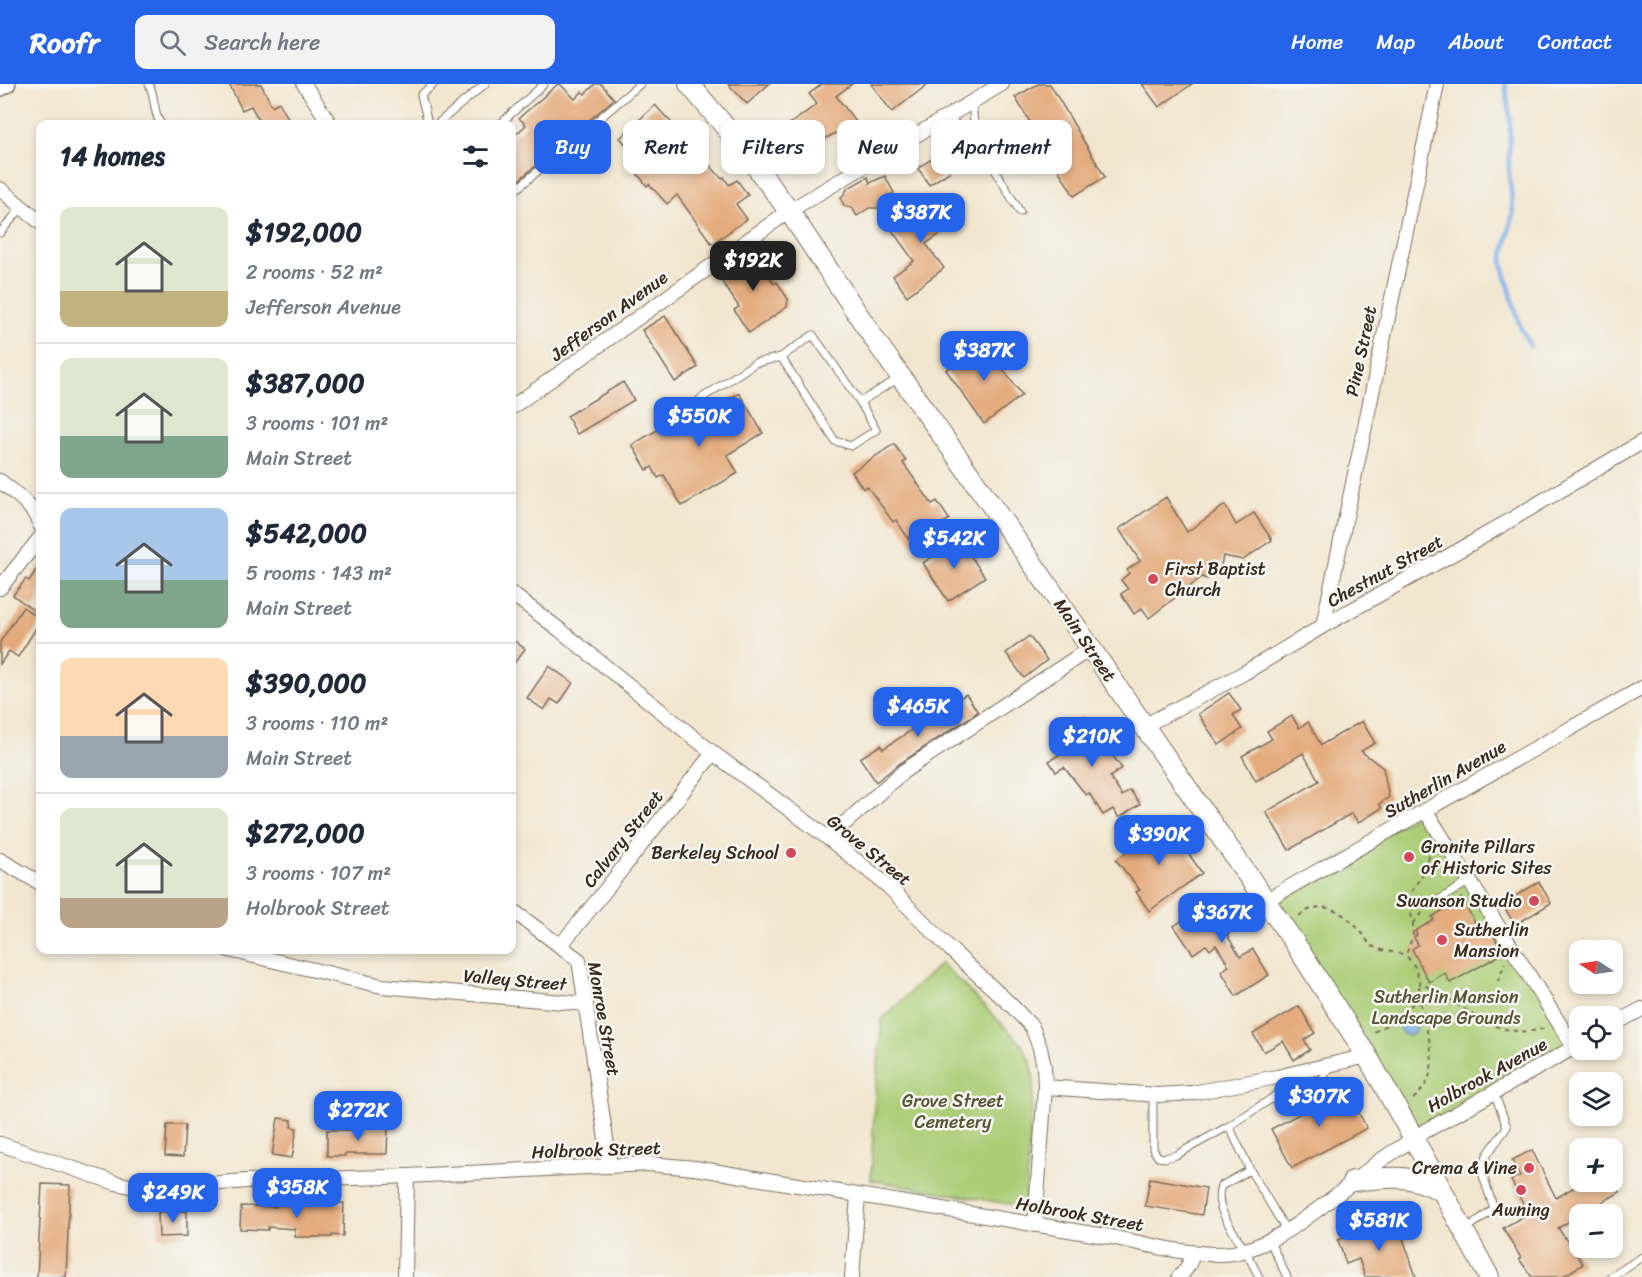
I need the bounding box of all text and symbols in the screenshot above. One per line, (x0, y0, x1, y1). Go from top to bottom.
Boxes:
search box (135, 15, 555, 69)
text: Roofr (30, 18, 99, 67)
text: Search here (204, 23, 320, 62)
text: Home (1291, 23, 1343, 61)
text: Map (1376, 23, 1415, 61)
text: About (1448, 23, 1505, 61)
text: Contact (1538, 23, 1612, 61)
icon: search (156, 26, 189, 59)
chip: Buy (534, 120, 611, 174)
chip: Rent (623, 120, 709, 174)
chip: Filters (721, 120, 825, 174)
chip: New (837, 120, 919, 174)
chip: Apartment (931, 120, 1072, 174)
text: 14 homes (60, 133, 165, 179)
icon: filters (459, 140, 492, 173)
pin: $387K (879, 193, 963, 244)
text: $387K (891, 195, 951, 230)
text: $192,000 (246, 209, 362, 255)
icon: home (108, 231, 180, 303)
pin: $192K (711, 241, 795, 292)
text: $192K (724, 243, 782, 278)
text: 2 rooms · 52 m² (246, 255, 383, 290)
street label: Jefferson Avenue (542, 262, 675, 370)
text: Jefferson Avenue (246, 290, 401, 325)
street label: Pine Street (1336, 303, 1386, 399)
pin: $387K (942, 331, 1026, 382)
text: $387K (954, 333, 1014, 368)
text: $387,000 (246, 360, 365, 406)
icon: home (108, 382, 180, 454)
pin: $550K (657, 397, 741, 448)
text: $550K (668, 399, 730, 434)
text: 3 rooms · 101 m² (246, 406, 388, 441)
text: Main Street (246, 441, 352, 476)
text: $542,000 (246, 510, 367, 556)
pin: $542K (912, 519, 996, 570)
text: $542K (923, 521, 985, 556)
street label: Chestnut Street (1321, 526, 1449, 616)
icon: home (108, 532, 180, 604)
place label: First Baptist Church (1165, 553, 1266, 606)
text: 5 rooms · 143 m² (246, 556, 392, 591)
marker: First Baptist Church (1146, 572, 1160, 586)
text: Main Street (246, 591, 352, 626)
street label: Main Street (1045, 591, 1125, 689)
text: $390,000 (246, 660, 366, 706)
icon: home (108, 682, 180, 754)
pin: $465K (876, 687, 960, 738)
text: $465K (887, 689, 949, 724)
text: 3 rooms · 110 m² (246, 706, 388, 741)
pin: $210K (1050, 717, 1134, 768)
text: $210K (1063, 719, 1121, 754)
street label: Sutherlin Avenue (1378, 731, 1513, 827)
text: Main Street (246, 741, 352, 776)
street label: Calvary Street (574, 783, 672, 895)
street label: Grove Street (819, 806, 919, 895)
text: $272,000 (246, 810, 365, 856)
pin: $390K (1117, 815, 1201, 866)
text: $390K (1128, 817, 1190, 852)
place label: Granite Pillars of Historic Sites (1421, 831, 1552, 884)
icon: home (108, 832, 180, 904)
place label: Berkeley School (651, 837, 780, 869)
marker: Berkeley School (784, 846, 798, 860)
marker: Granite Pillars of Historic Sites (1402, 850, 1416, 864)
text: 3 rooms · 107 m² (246, 856, 391, 891)
place label: Swanson Studio (1396, 885, 1522, 917)
text: Holbrook Street (246, 891, 390, 926)
pin: $367K (1180, 893, 1264, 944)
marker: Swanson Studio (1527, 894, 1541, 908)
text: $367K (1192, 895, 1252, 930)
place label: Sutherlin Mansion (1454, 914, 1529, 967)
marker: Sutherlin Mansion (1435, 933, 1449, 947)
north arrow (1569, 940, 1623, 994)
map controls (1569, 940, 1623, 1258)
street label: Monroe Street (578, 959, 630, 1079)
street label: Valley Street (462, 960, 569, 1001)
park label: Sutherlin Mansion Landscape Grounds (1372, 981, 1521, 1034)
button: locate (1569, 1006, 1623, 1060)
street label: Holbrook Avenue (1421, 1028, 1554, 1121)
button: layers (1569, 1072, 1623, 1126)
pin: $307K (1277, 1077, 1361, 1128)
text: $307K (1289, 1079, 1349, 1114)
park label: Grove Street Cemetery (902, 1085, 1004, 1138)
pin: $272K (316, 1091, 400, 1142)
text: $272K (328, 1093, 388, 1128)
street label: Holbrook Street (531, 1132, 661, 1168)
button: + (1569, 1138, 1623, 1192)
place label: Crema & Vine (1412, 1152, 1517, 1184)
marker: Crema & Vine (1522, 1161, 1536, 1175)
pin: $358K (255, 1168, 339, 1219)
text: $358K (267, 1170, 327, 1205)
pin: $249K (131, 1173, 215, 1224)
text: $249K (142, 1175, 204, 1210)
marker: Awning (1514, 1183, 1528, 1197)
street label: Holbrook Street (1014, 1187, 1147, 1241)
place label: Awning (1491, 1194, 1550, 1226)
pin: $581K (1337, 1201, 1421, 1252)
text: $581K (1350, 1203, 1408, 1238)
button: − (1569, 1204, 1623, 1258)

